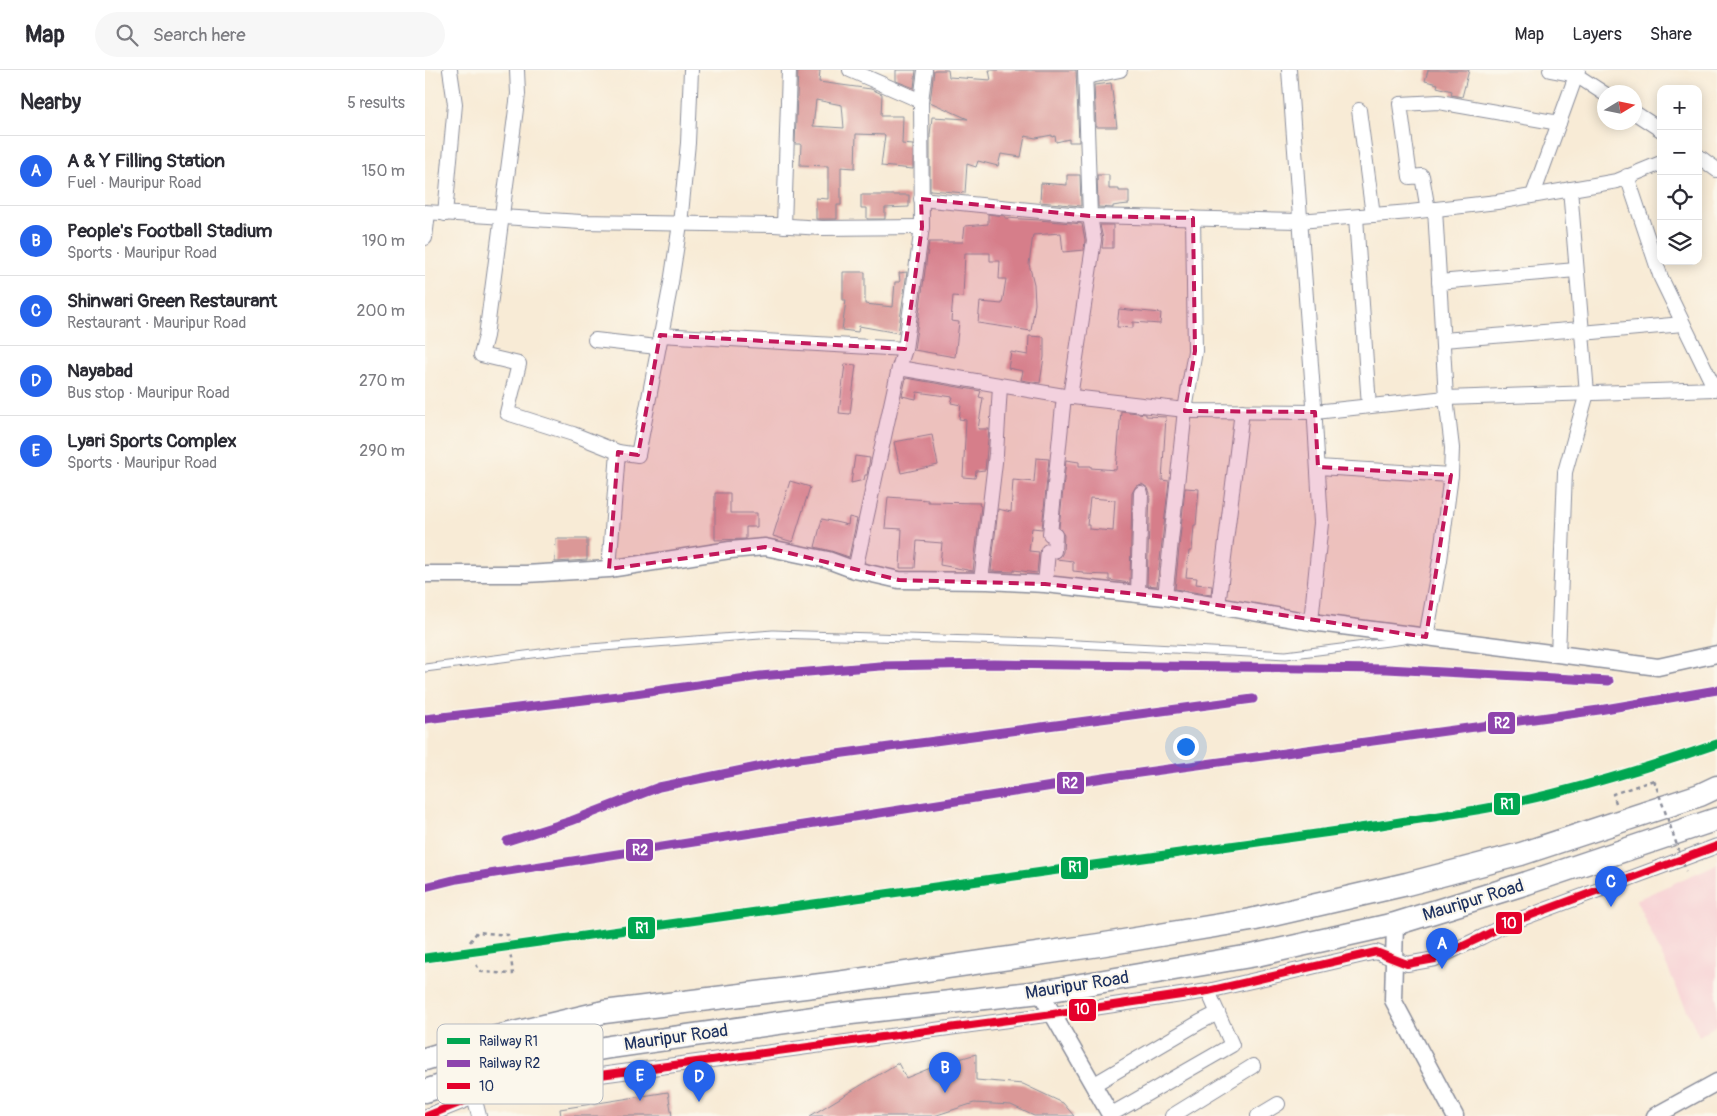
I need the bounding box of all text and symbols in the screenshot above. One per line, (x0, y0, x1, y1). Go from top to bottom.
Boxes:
search box (95, 12, 445, 57)
text: Map (25, 20, 65, 49)
icon: search (113, 21, 141, 49)
text: Search here (153, 23, 246, 47)
text: Map (1515, 23, 1544, 46)
text: Layers (1572, 23, 1622, 46)
text: Share (1650, 23, 1692, 46)
north arrow (1597, 85, 1642, 130)
map controls (1657, 85, 1702, 265)
button: + (1657, 85, 1702, 130)
text: Nearby (20, 89, 81, 116)
text: 5 results (347, 93, 405, 113)
button: − (1657, 130, 1702, 175)
text: A & Y Filling Station (67, 149, 225, 173)
text: A (31, 161, 41, 181)
text: 150 m (361, 161, 405, 181)
text: Fuel · Mauripur Road (67, 173, 202, 193)
button: locate (1657, 175, 1702, 220)
text: People's Football Stadium (67, 219, 273, 243)
button: layers (1657, 220, 1702, 265)
text: B (31, 231, 41, 251)
text: 190 m (362, 231, 405, 251)
text: Sports · Mauripur Road (67, 243, 217, 263)
text: Shinwari Green Restaurant (67, 289, 277, 313)
text: C (31, 301, 41, 321)
text: 200 m (357, 301, 405, 321)
text: Restaurant · Mauripur Road (67, 313, 246, 333)
text: Nayabad (67, 359, 133, 383)
text: D (31, 371, 41, 391)
text: 270 m (359, 371, 405, 391)
text: Bus stop · Mauripur Road (67, 383, 230, 403)
text: Lyari Sports Complex (67, 429, 237, 453)
text: E (32, 441, 40, 461)
text: 290 m (359, 441, 405, 461)
text: Sports · Mauripur Road (67, 453, 217, 473)
line badge: R2 (1487, 711, 1516, 735)
text: R2 (1494, 715, 1510, 732)
your location (1173, 734, 1199, 760)
line badge: R2 (1056, 771, 1085, 795)
text: R2 (1062, 775, 1078, 792)
line badge: R1 (1493, 792, 1521, 816)
text: R1 (1500, 796, 1514, 813)
line badge: R2 (625, 838, 654, 862)
text: R2 (632, 842, 648, 859)
line badge: R1 (1060, 856, 1089, 880)
text: R1 (1068, 859, 1082, 876)
pin: C (1595, 866, 1627, 907)
street label: Mauripur Road (1420, 874, 1527, 927)
line badge: 10 (1495, 911, 1523, 935)
text: 10 (1501, 915, 1517, 932)
line badge: R1 (627, 916, 656, 940)
text: R1 (635, 920, 649, 937)
pin: A (1426, 928, 1458, 969)
street label: Mauripur Road (1024, 966, 1131, 1005)
line badge: 10 (1068, 998, 1097, 1022)
text: 10 (1074, 1001, 1090, 1018)
street label: Mauripur Road (623, 1019, 730, 1056)
legend (437, 1024, 603, 1104)
text: Railway R1 (479, 1033, 538, 1050)
pin: B (929, 1052, 961, 1093)
text: Railway R2 (479, 1055, 541, 1072)
pin: E (624, 1060, 656, 1101)
pin: D (683, 1061, 715, 1102)
text: 10 (479, 1078, 494, 1095)

